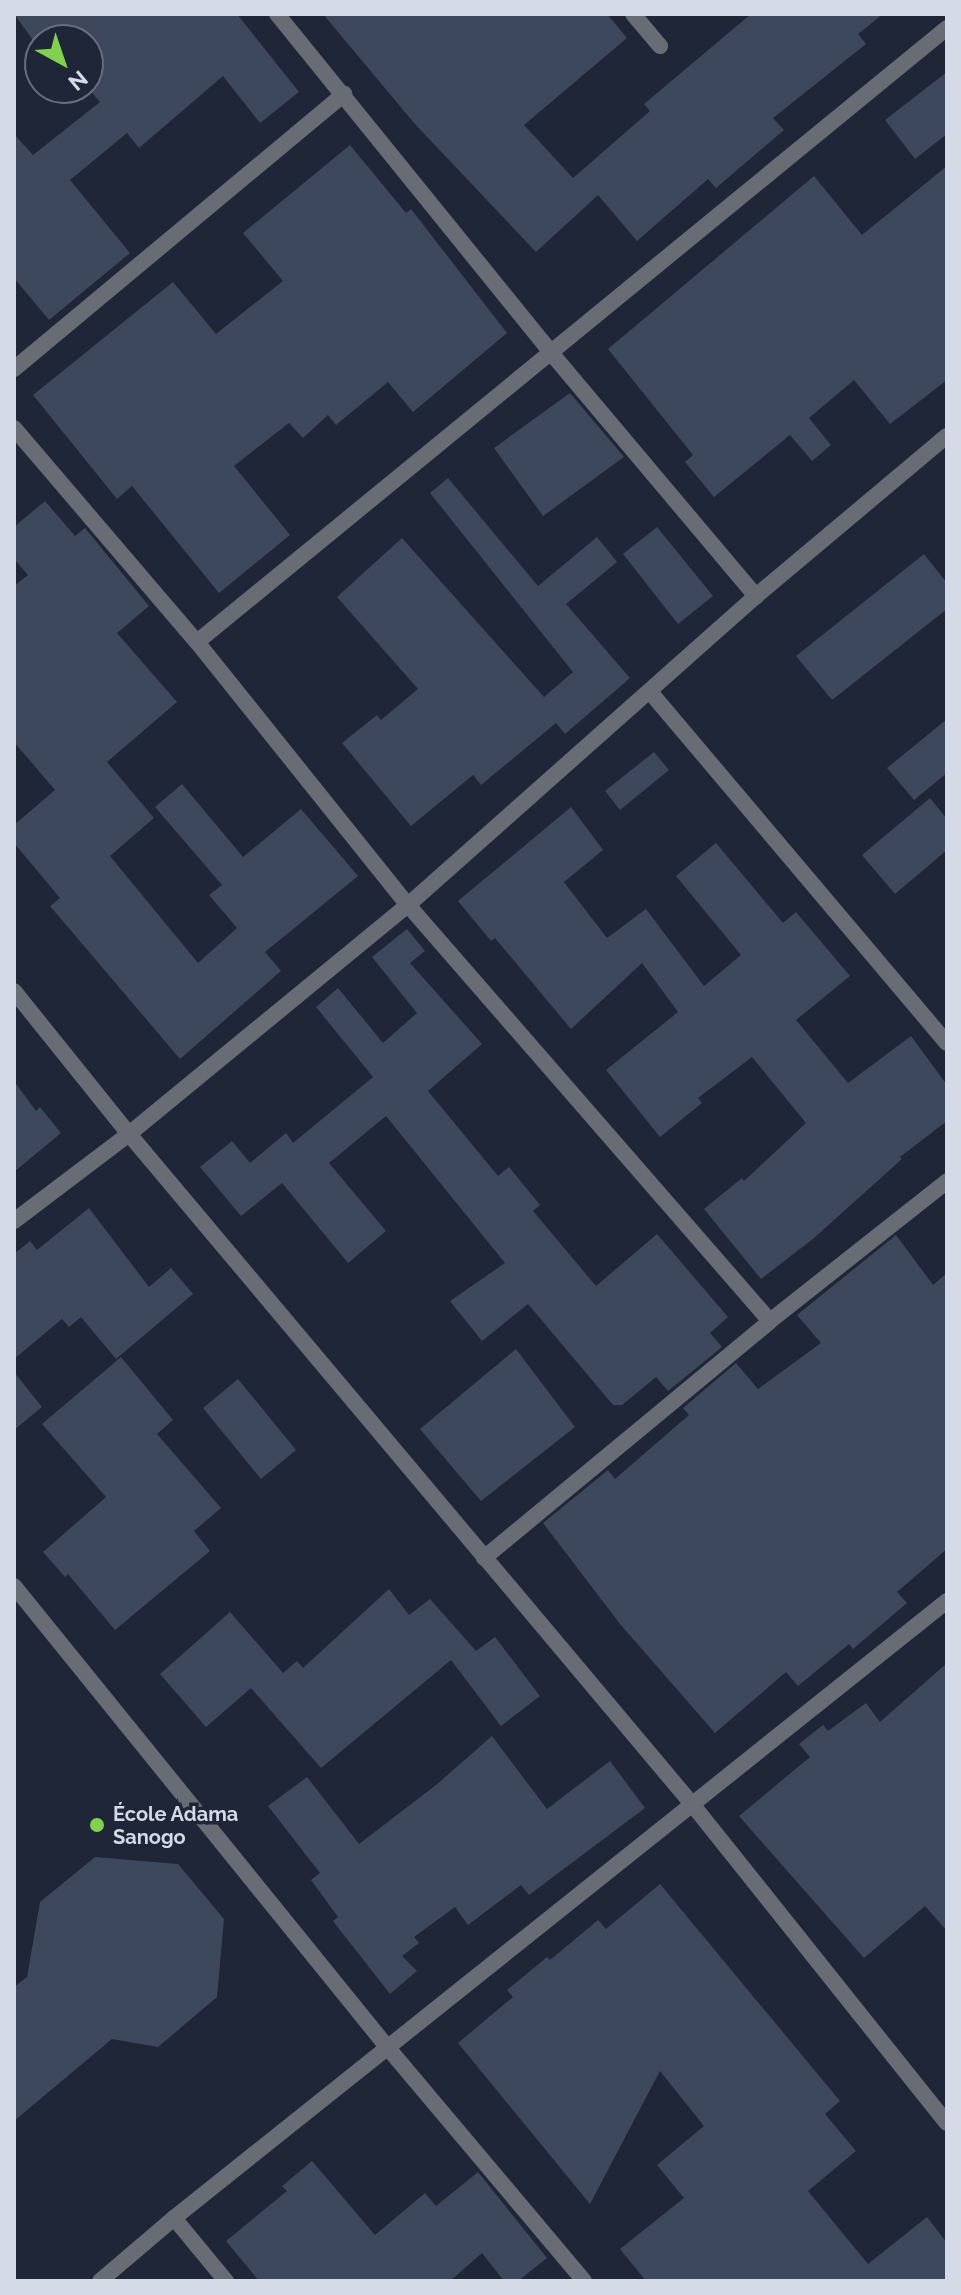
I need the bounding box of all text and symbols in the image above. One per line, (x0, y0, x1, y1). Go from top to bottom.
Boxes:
north arrow (24, 24, 104, 104)
text: N (63, 65, 93, 96)
place label: École Adama Sanogo (113, 1802, 239, 1849)
marker: École Adama Sanogo (88, 1816, 106, 1834)

